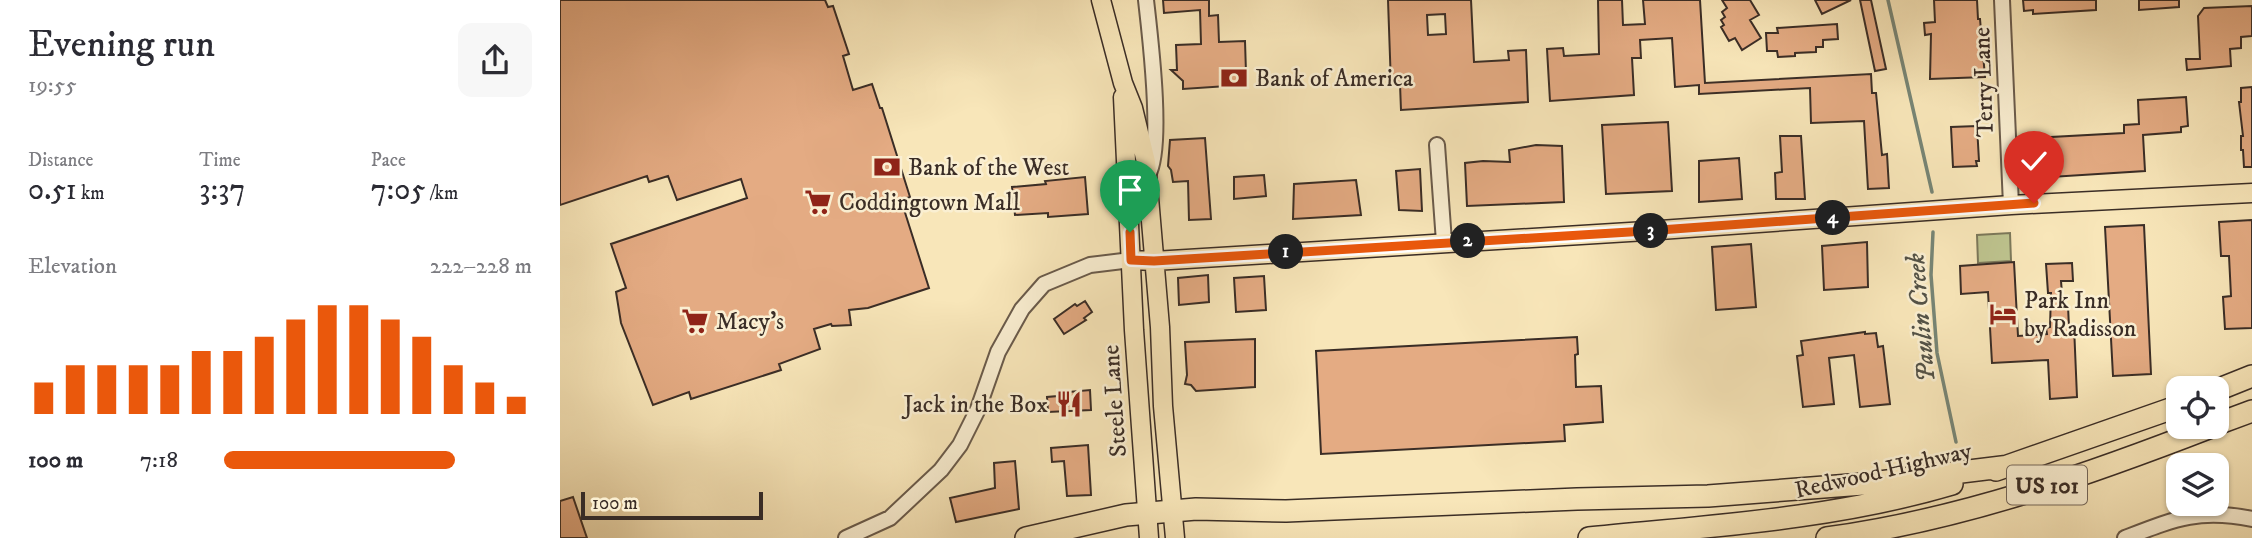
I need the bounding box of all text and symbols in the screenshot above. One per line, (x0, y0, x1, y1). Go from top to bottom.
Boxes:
text: Evening run (28, 21, 215, 69)
button: share (458, 23, 532, 97)
street label: Terry Lane (1967, 26, 2001, 137)
bank icon: Bank of America (1219, 63, 1249, 93)
place label: Bank of America (1255, 64, 1414, 94)
text: 19:55 (28, 71, 77, 100)
pin (2004, 131, 2064, 203)
icon: check (2015, 142, 2053, 180)
text: Distance (28, 149, 93, 172)
text: Time (199, 149, 241, 172)
text: Pace (371, 149, 406, 172)
bank icon: Bank of the West (872, 152, 902, 182)
place label: Bank of the West (908, 153, 1069, 183)
pin (1100, 160, 1160, 232)
icon: arrive (1111, 171, 1149, 209)
text: 0.51 (28, 172, 77, 209)
text: 3:37 (199, 172, 245, 209)
text: 7:05 (371, 172, 425, 209)
text: km (77, 182, 105, 205)
text: /km (425, 182, 458, 205)
supermarket icon: Coddingtown Mall (803, 187, 833, 217)
place label: Coddingtown Mall (839, 188, 1021, 218)
pin: 4 (1816, 200, 1850, 235)
text: 4 (1827, 206, 1838, 229)
pin: 3 (1634, 214, 1668, 248)
text: 3 (1647, 219, 1654, 242)
pin: 2 (1450, 224, 1486, 258)
text: 2 (1463, 229, 1472, 252)
pin: 1 (1268, 234, 1304, 270)
text: 1 (1282, 240, 1289, 263)
text: Elevation (28, 252, 117, 281)
text: 222–228 m (430, 252, 532, 281)
water label: Paulin Creek (1899, 252, 1944, 384)
place label: Park Inn by Radisson (2024, 286, 2137, 344)
hotel icon: Park Inn by Radisson (1988, 299, 2018, 329)
supermarket icon: Macy's (680, 306, 710, 336)
place label: Macy's (716, 307, 784, 337)
street label: Steele Lane (1096, 344, 1134, 458)
map controls (2166, 376, 2229, 516)
button: locate (2166, 376, 2229, 439)
restaurant icon: Jack in the Box (1054, 389, 1084, 419)
place label: Jack in the Box (902, 390, 1048, 420)
street label: Redwood Highway (1792, 436, 1975, 506)
text: 100 m (28, 446, 83, 475)
text: 7:18 (140, 446, 178, 475)
button: layers (2166, 453, 2229, 516)
road number: US 101 (2007, 466, 2087, 505)
scale bar (581, 489, 763, 521)
text: 100 m (592, 492, 638, 515)

